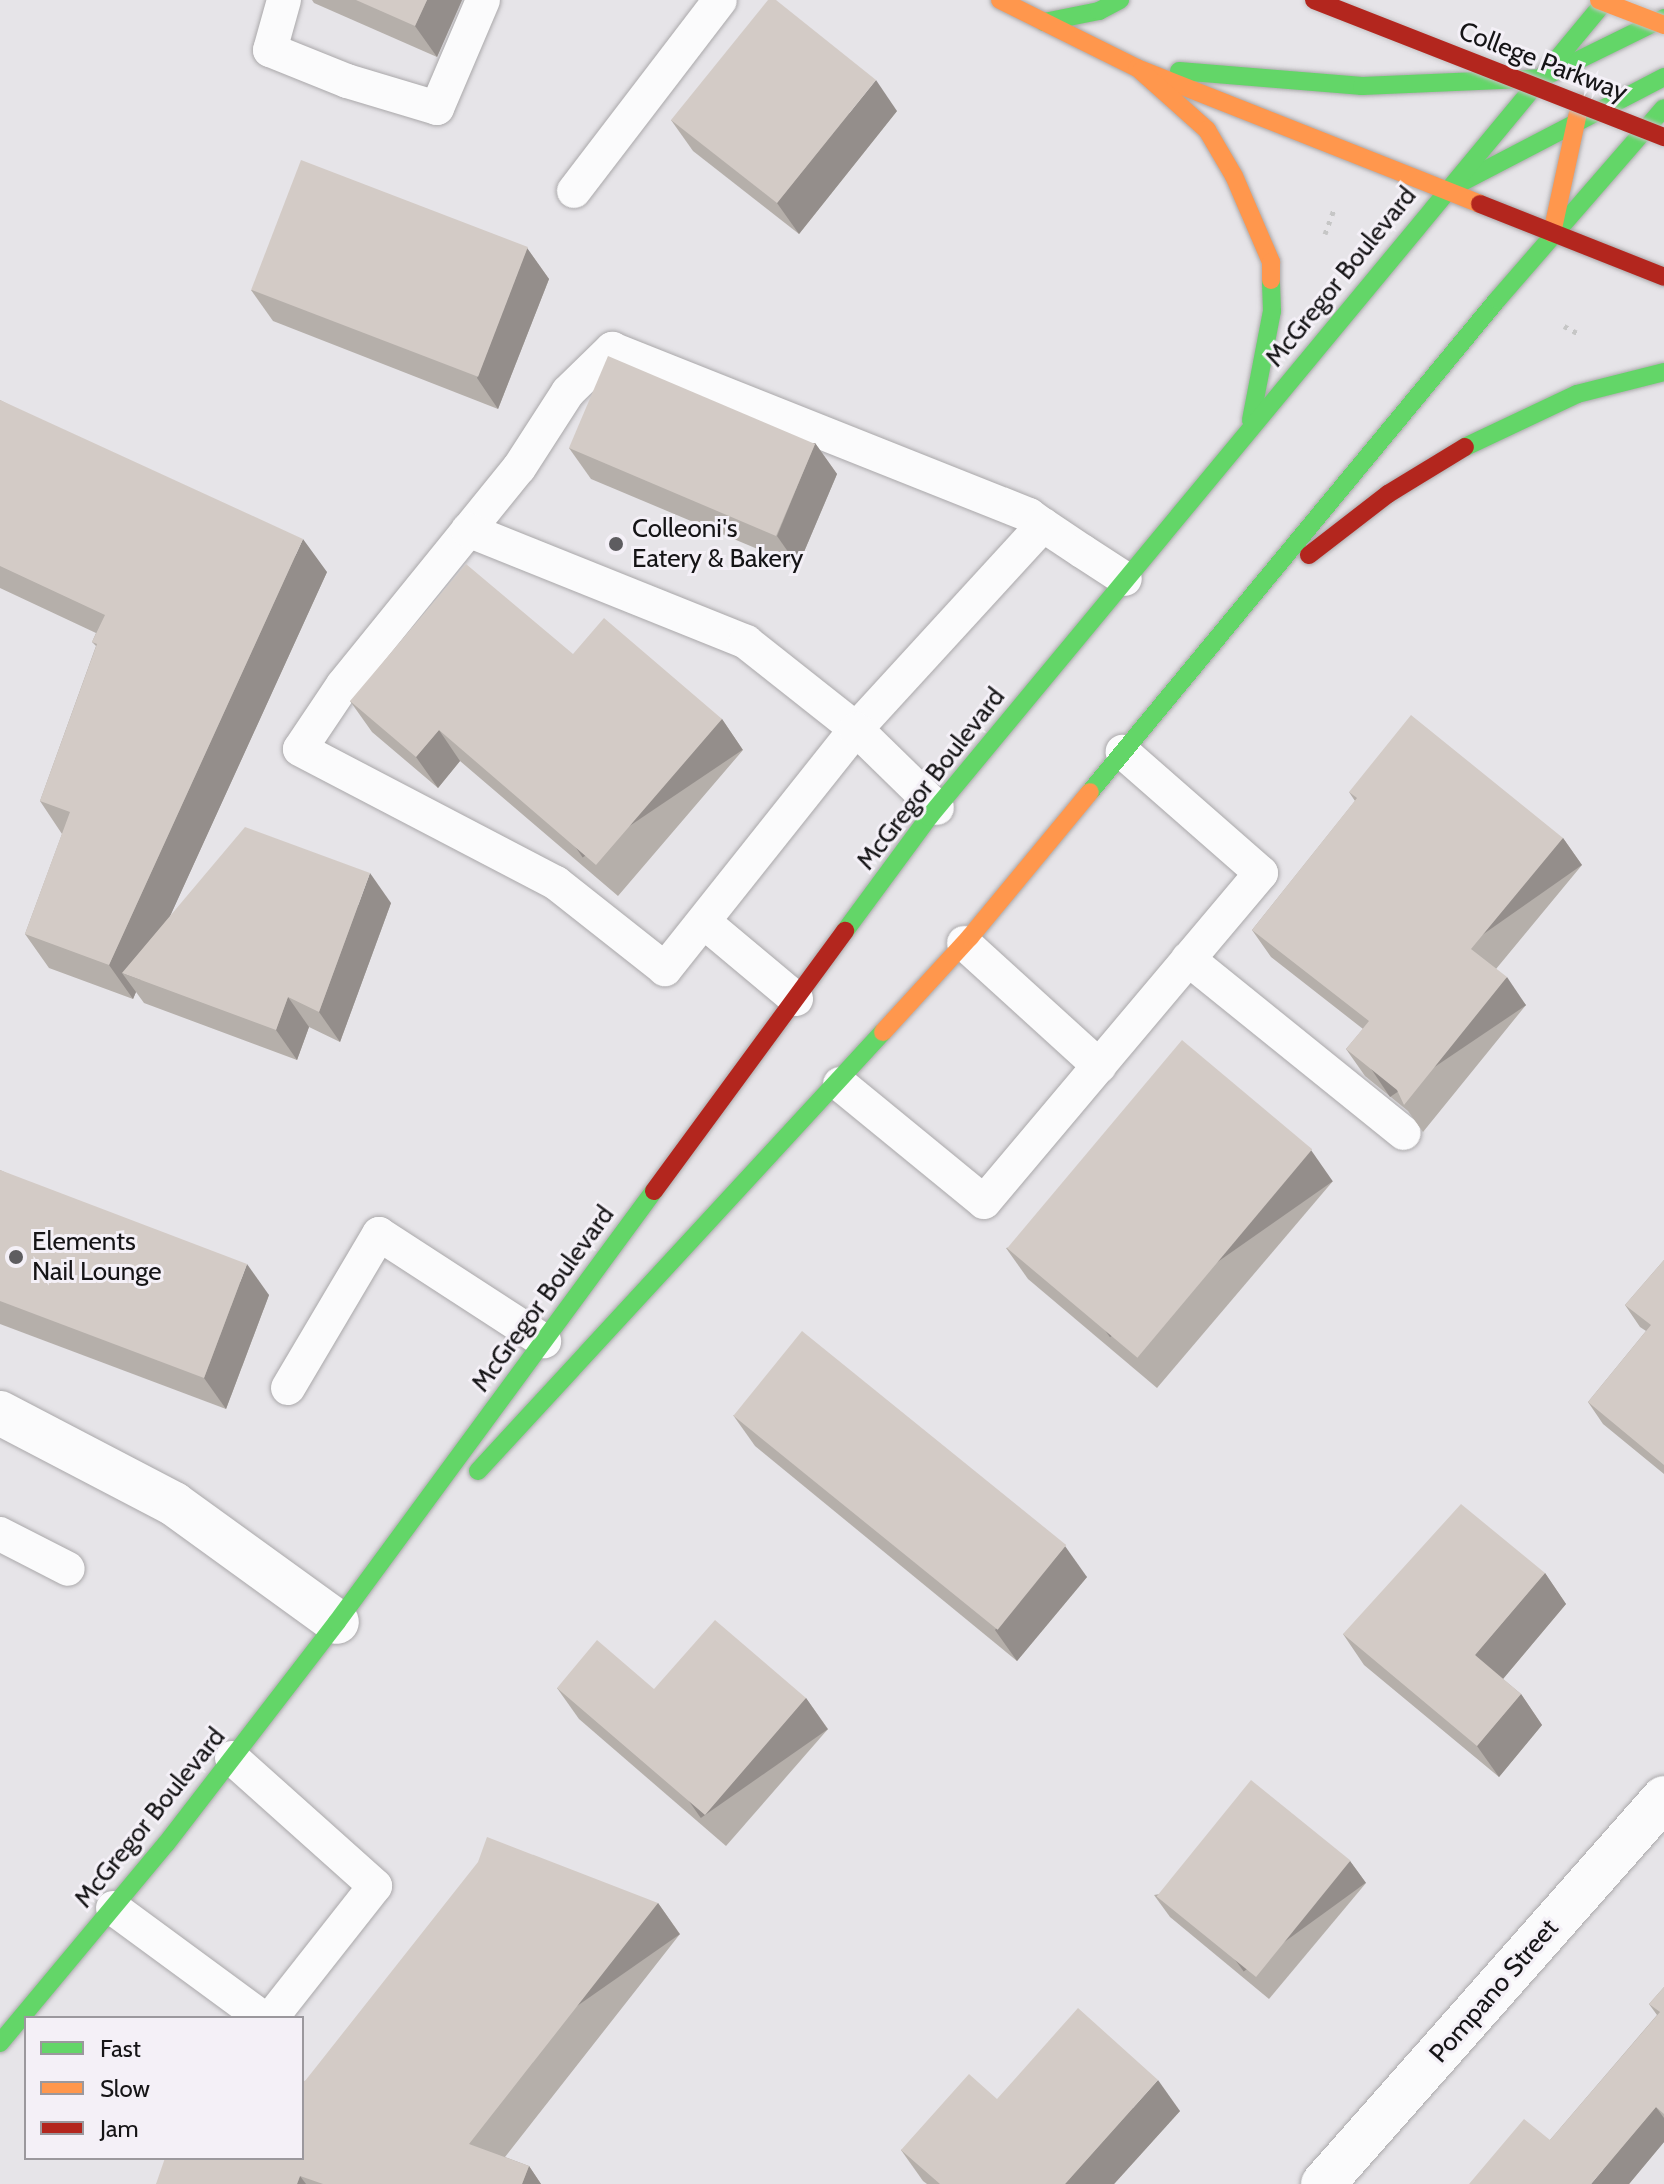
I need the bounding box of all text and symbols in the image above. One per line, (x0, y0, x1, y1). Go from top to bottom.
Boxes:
street label: College Parkway (1454, 16, 1632, 108)
street label: McGregor Boulevard (1259, 181, 1423, 373)
place label: Colleoni's Eatery & Bakery (632, 513, 803, 574)
marker: Colleoni's Eatery & Bakery (607, 535, 625, 553)
street label: McGregor Boulevard (850, 682, 1012, 876)
street label: McGregor Boulevard (465, 1200, 621, 1398)
place label: Elements Nail Lounge (32, 1226, 162, 1288)
marker: Elements Nail Lounge (7, 1248, 25, 1266)
street label: McGregor Boulevard (68, 1722, 232, 1914)
street label: Pompano Street (1423, 1913, 1565, 2069)
legend (24, 2016, 304, 2160)
text: Fast (100, 2034, 141, 2063)
text: Slow (100, 2074, 150, 2103)
text: Jam (100, 2114, 138, 2143)

